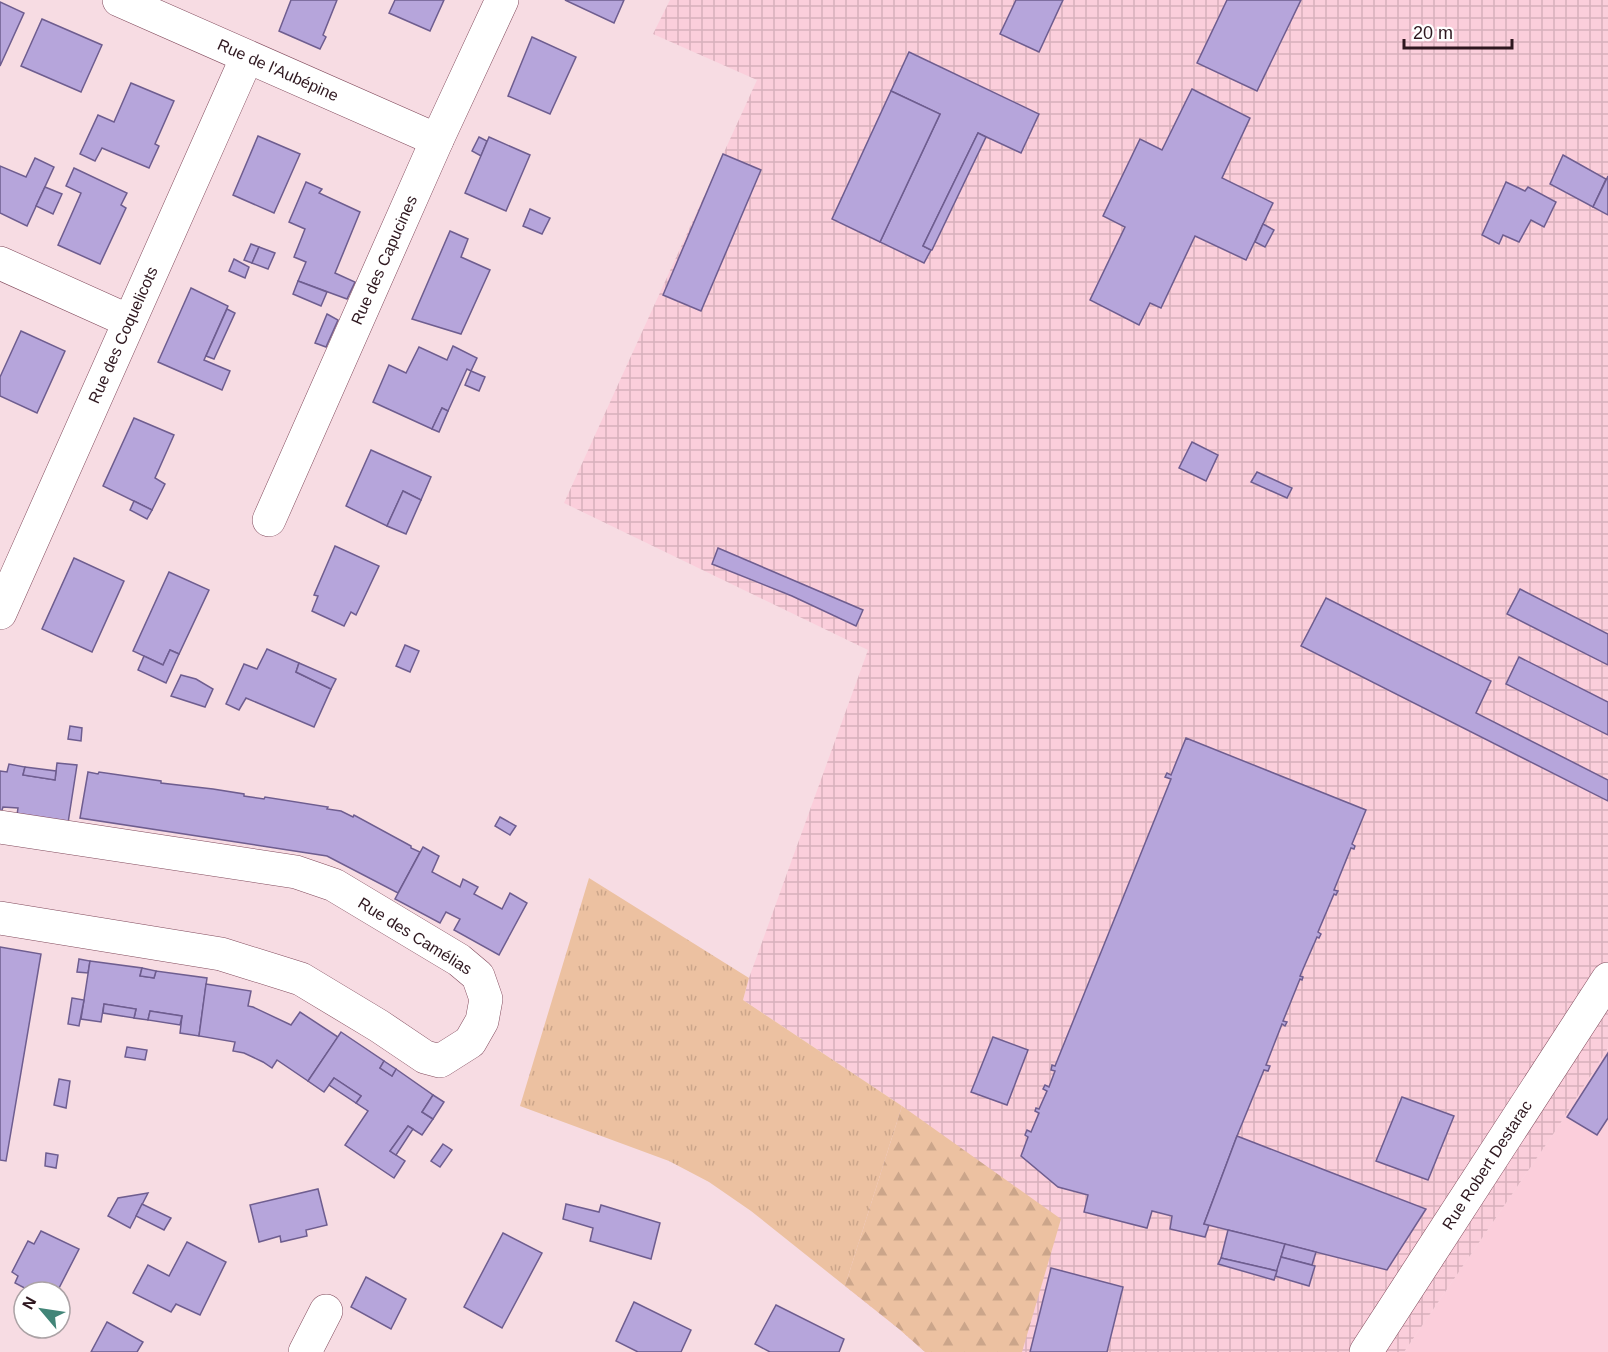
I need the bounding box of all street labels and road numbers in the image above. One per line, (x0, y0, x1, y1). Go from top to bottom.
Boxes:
street label: Rue de l'Aubépine (215, 36, 341, 104)
street label: Rue des Capucines (348, 193, 420, 327)
street label: Rue des Coquelicots (85, 264, 161, 406)
street label: Rue des Camélias (355, 894, 475, 978)
street label: Rue Robert Destarac (1439, 1097, 1535, 1233)

